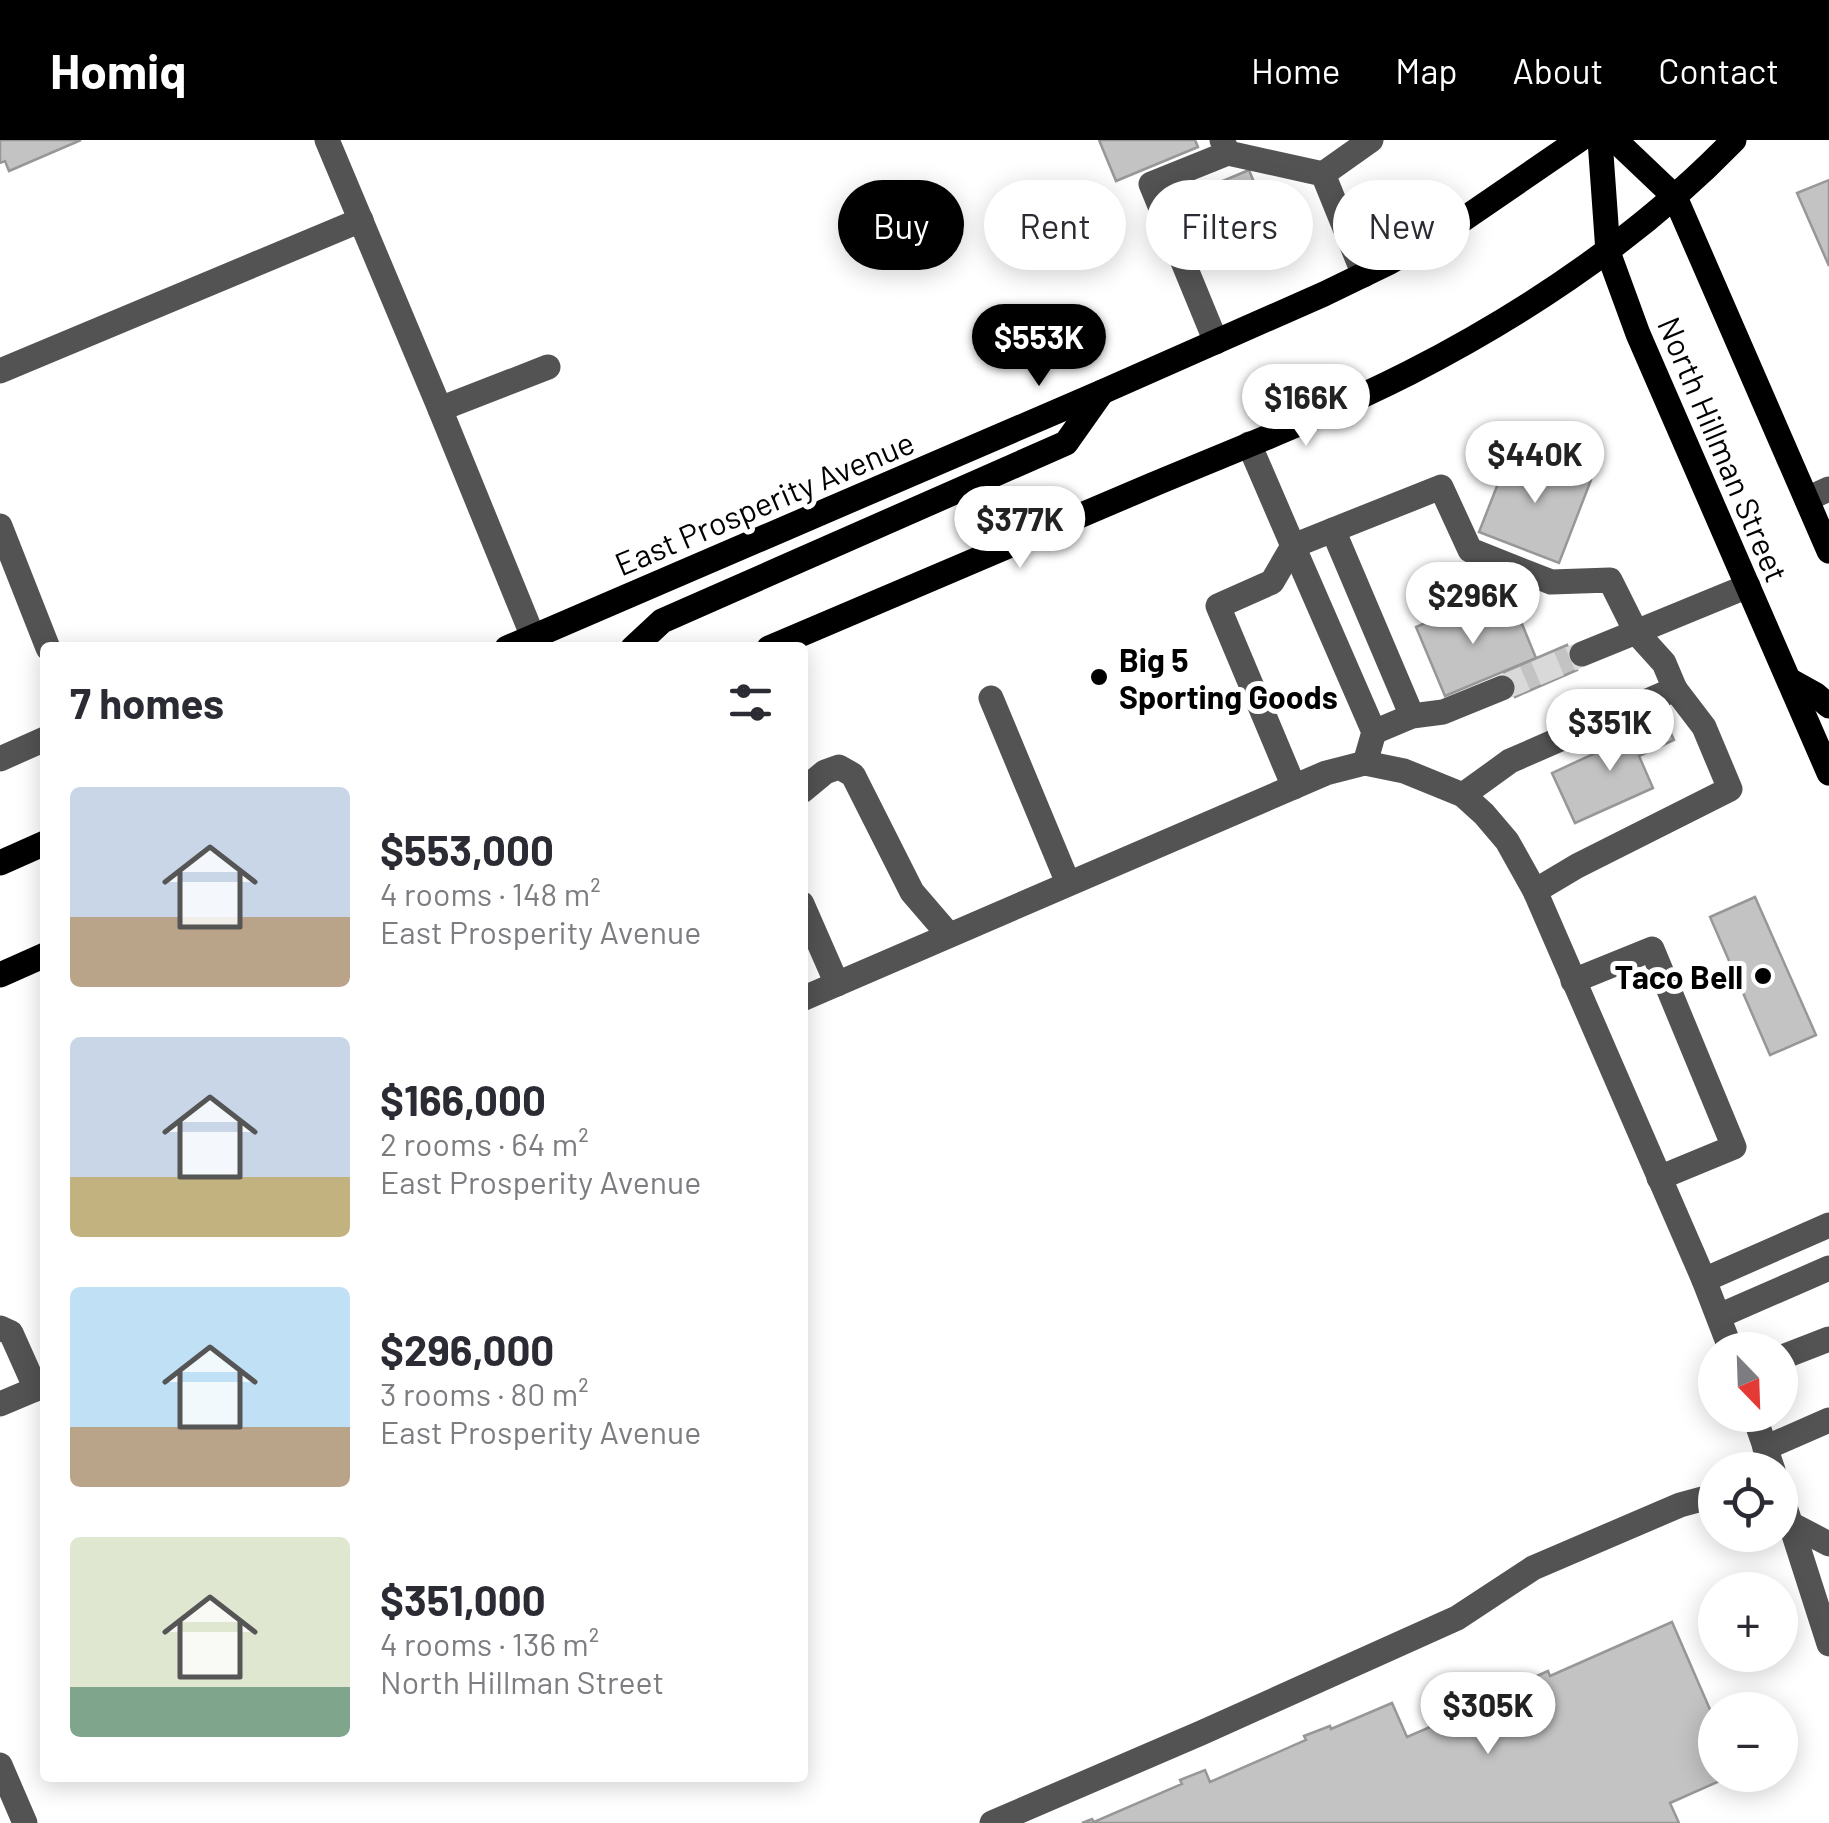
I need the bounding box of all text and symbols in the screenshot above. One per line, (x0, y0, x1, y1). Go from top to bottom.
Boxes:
text: Homiq (50, 41, 186, 99)
text: Home (1251, 49, 1340, 91)
text: Map (1395, 49, 1458, 91)
text: About (1513, 49, 1603, 91)
text: Contact (1658, 49, 1779, 91)
chip: Buy (838, 180, 964, 270)
chip: Rent (984, 180, 1126, 270)
chip: Filters (1146, 180, 1313, 270)
chip: New (1333, 180, 1470, 270)
pin: $553K (969, 304, 1109, 389)
street label: North Hillman Street (1651, 311, 1797, 587)
text: $553K (994, 317, 1084, 355)
pin: $166K (1236, 364, 1376, 449)
text: $166K (1264, 377, 1348, 415)
pin: $440K (1465, 421, 1605, 506)
street label: East Prosperity Avenue (609, 422, 919, 582)
text: $440K (1487, 434, 1583, 472)
pin: $377K (950, 486, 1090, 571)
text: $377K (976, 499, 1064, 537)
pin: $296K (1403, 562, 1543, 647)
text: $296K (1428, 575, 1518, 613)
place label: Big 5 Sporting Goods (1119, 640, 1338, 715)
marker: Big 5 Sporting Goods (1088, 666, 1110, 688)
icon: filters (723, 675, 778, 730)
text: 7 homes (70, 677, 224, 727)
pin: $351K (1540, 689, 1680, 774)
text: $351K (1568, 702, 1652, 740)
text: $553,000 (380, 824, 554, 874)
icon: home (150, 827, 270, 947)
text: 4 rooms · 148 m² (380, 874, 601, 912)
text: East Prosperity Avenue (380, 912, 701, 950)
place label: Taco Bell (1614, 957, 1743, 995)
marker: Taco Bell (1752, 965, 1774, 987)
text: $166,000 (380, 1074, 546, 1124)
icon: home (150, 1077, 270, 1197)
text: 2 rooms · 64 m² (380, 1124, 589, 1162)
text: East Prosperity Avenue (380, 1162, 701, 1200)
text: $296,000 (380, 1324, 554, 1374)
icon: home (150, 1327, 270, 1447)
north arrow (1698, 1332, 1798, 1432)
map controls (1698, 1332, 1798, 1792)
text: 3 rooms · 80 m² (380, 1374, 589, 1412)
text: East Prosperity Avenue (380, 1412, 701, 1450)
button: locate (1698, 1452, 1798, 1552)
button: + (1698, 1572, 1798, 1672)
text: $351,000 (380, 1574, 546, 1624)
icon: home (150, 1577, 270, 1697)
text: 4 rooms · 136 m² (380, 1624, 599, 1662)
text: North Hillman Street (380, 1662, 664, 1700)
pin: $305K (1418, 1672, 1558, 1757)
text: $305K (1442, 1685, 1534, 1723)
button: − (1698, 1692, 1798, 1792)

